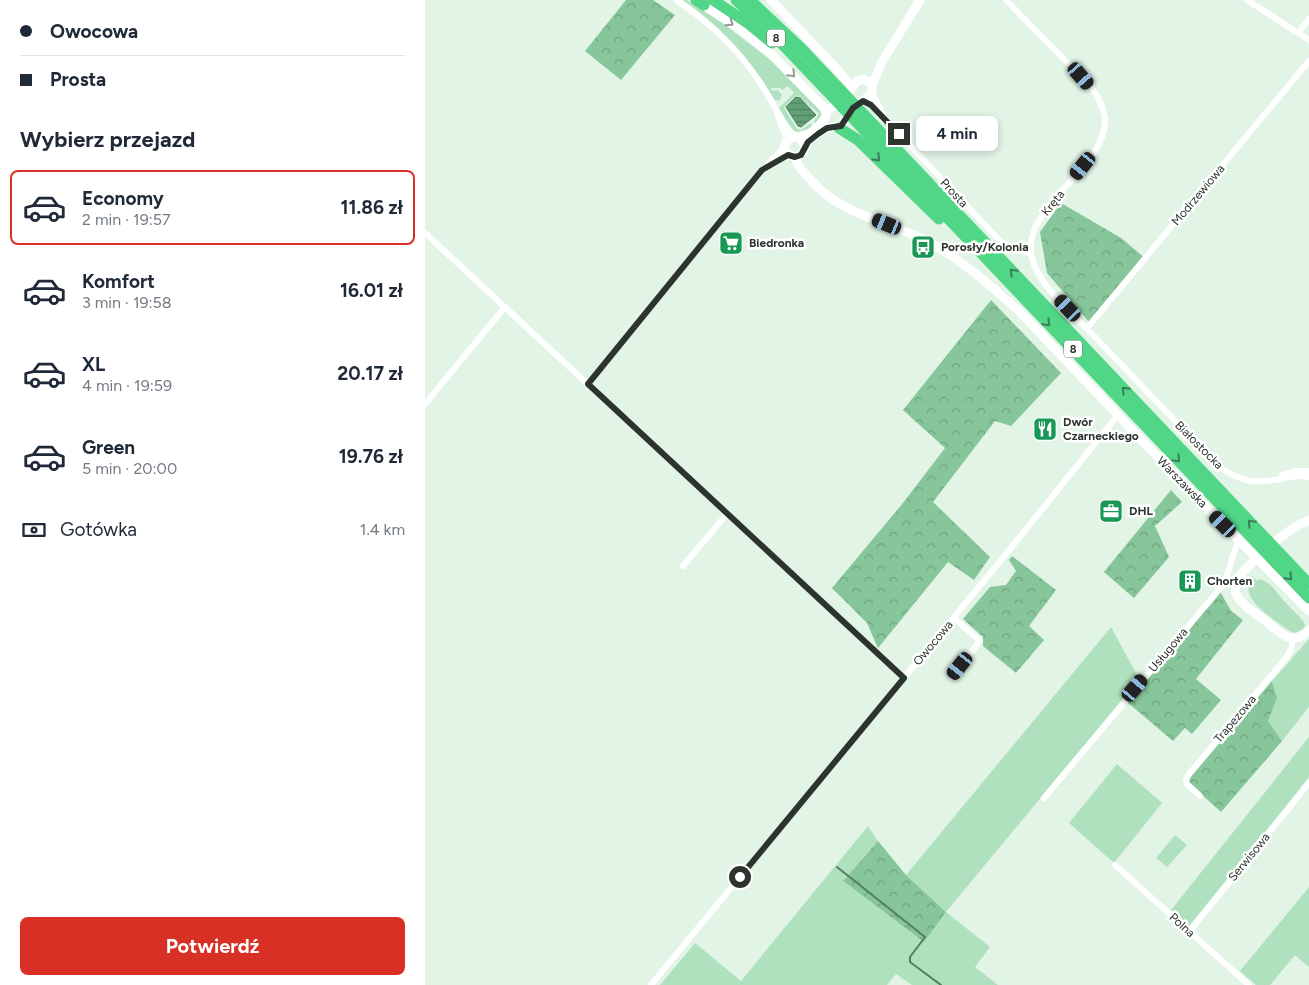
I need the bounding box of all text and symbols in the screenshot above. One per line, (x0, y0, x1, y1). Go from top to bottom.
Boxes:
one-way arrow (724, 17, 734, 26)
text: Owocowa (50, 20, 138, 43)
road number: 8 (767, 29, 785, 46)
car (1065, 60, 1096, 92)
text: Prosta (50, 68, 106, 91)
one-way arrow (786, 69, 795, 78)
callout: 4 min (917, 116, 999, 152)
route end (888, 123, 910, 145)
text: 4 min (936, 124, 978, 143)
text: Wybierz przejazd (20, 126, 195, 153)
car (1067, 150, 1098, 182)
one-way arrow (871, 152, 880, 161)
street label: Modrzewiowa (1169, 162, 1227, 228)
street label: Prosta (937, 176, 971, 210)
icon: car (22, 185, 67, 230)
text: Economy (82, 187, 164, 210)
street label: Kręta (1039, 187, 1067, 219)
text: 11.86 zł (341, 196, 403, 219)
text: 2 min · 19:57 (82, 210, 171, 229)
car (870, 211, 903, 237)
supermarket icon: Biedronka (718, 230, 744, 256)
bus stop icon: Porosły/Kolonia (910, 234, 936, 260)
place label: Biedronka (749, 236, 804, 250)
place label: Porosły/Kolonia (941, 240, 1029, 254)
icon: car (22, 268, 67, 313)
one-way arrow (1010, 268, 1019, 277)
text: Komfort (82, 270, 155, 293)
text: 16.01 zł (340, 279, 403, 302)
car (1052, 292, 1083, 324)
text: 3 min · 19:58 (82, 293, 172, 312)
one-way arrow (1041, 317, 1050, 326)
road number: 8 (1064, 340, 1082, 358)
icon: car (22, 351, 67, 396)
text: XL (82, 353, 105, 376)
text: 20.17 zł (337, 362, 403, 385)
text: 4 min · 19:59 (82, 376, 172, 395)
one-way arrow (1122, 386, 1131, 395)
place label: Dwór Czarneckiego (1063, 415, 1139, 443)
restaurant icon: Dwór Czarneckiego (1032, 416, 1058, 442)
street label: Białostocka (1172, 418, 1226, 472)
icon: car (22, 434, 67, 479)
text: Green (82, 436, 135, 459)
text: 19.76 zł (339, 445, 403, 468)
one-way arrow (1171, 453, 1180, 462)
street label: Warszawska (1154, 454, 1210, 510)
text: 5 min · 20:00 (82, 459, 177, 478)
office icon: DHL (1098, 498, 1124, 524)
place label: DHL (1129, 504, 1153, 518)
car (1207, 508, 1239, 540)
icon: cash (20, 516, 48, 544)
text: Gotówka (60, 518, 137, 541)
text: 1.4 km (360, 520, 405, 539)
one-way arrow (1248, 520, 1257, 529)
building icon: Chorten (1177, 568, 1203, 594)
one-way arrow (1283, 571, 1292, 580)
place label: Chorten (1207, 574, 1252, 588)
street label: Owocowa (910, 618, 956, 668)
street label: Usługowa (1145, 625, 1191, 675)
car (944, 650, 975, 682)
car (1119, 672, 1150, 704)
street label: Trapezowa (1211, 692, 1259, 746)
street label: Serwisowa (1225, 830, 1273, 884)
route start (729, 866, 751, 888)
street label: Polna (1166, 910, 1198, 940)
button: Potwierdź (20, 917, 405, 975)

